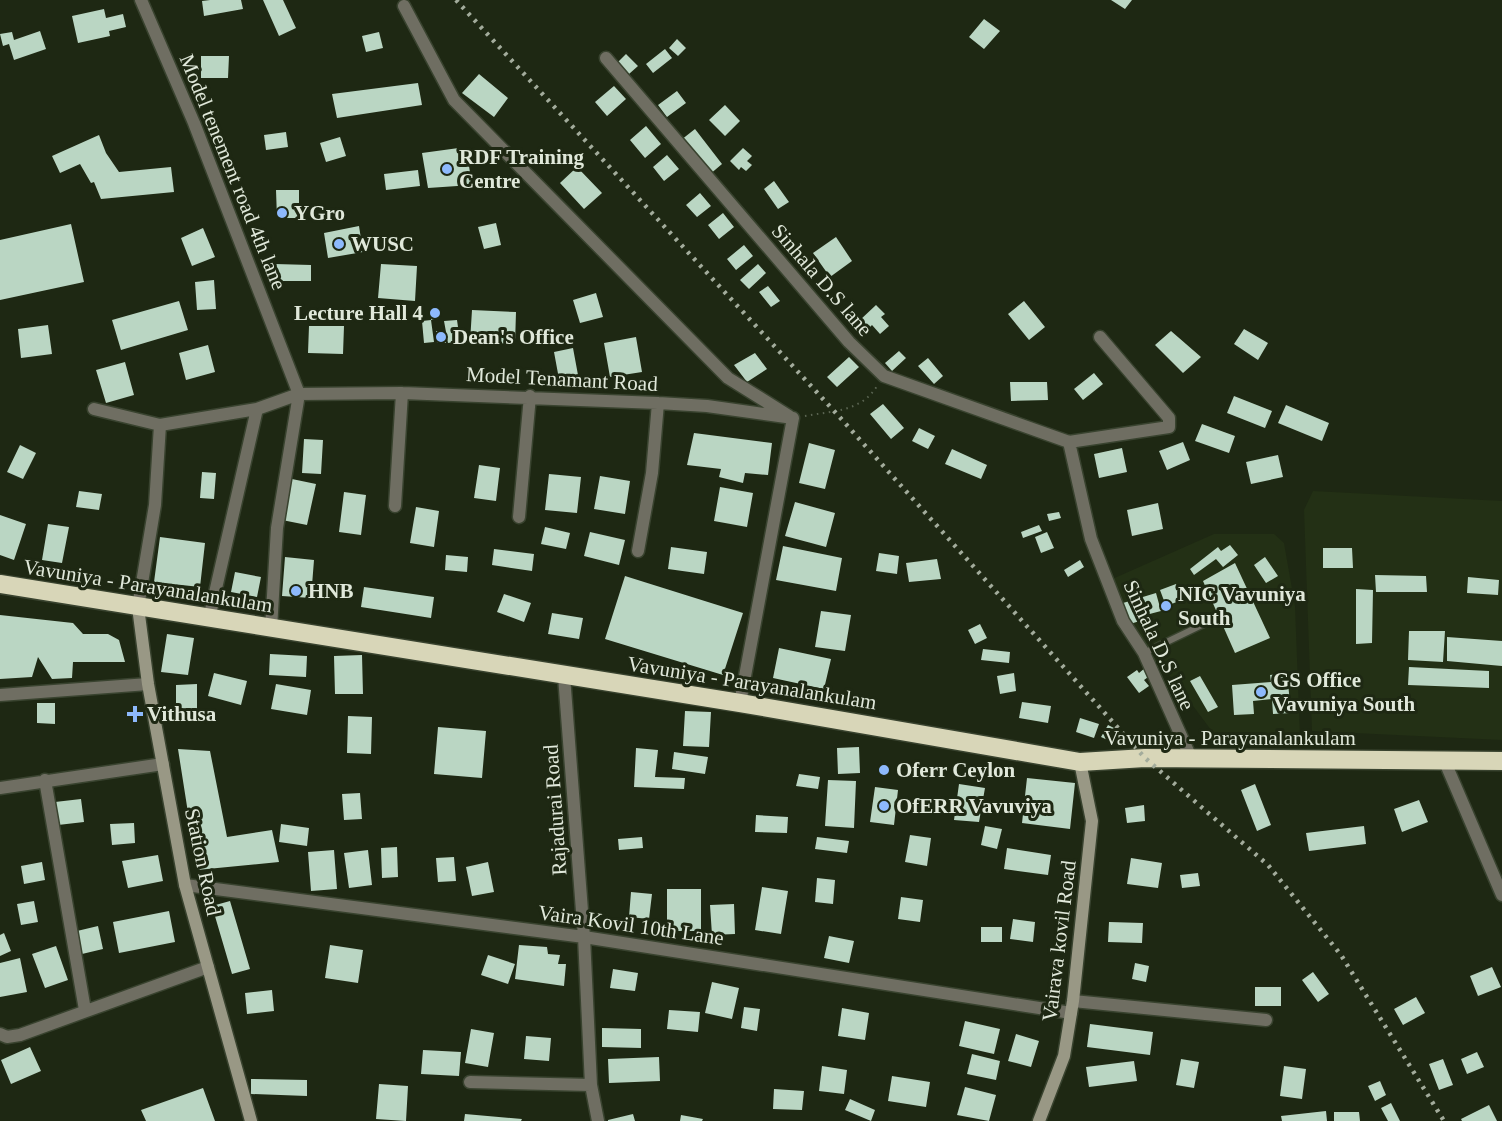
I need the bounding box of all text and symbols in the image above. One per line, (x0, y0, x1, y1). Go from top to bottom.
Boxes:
street label: Model tenement road 4th lane (175, 51, 291, 293)
place label: RDF Training Centre (459, 145, 585, 193)
marker: RDF Training Centre (440, 162, 454, 176)
place label: YGro (294, 201, 345, 225)
marker: YGro (275, 206, 289, 220)
street label: Sinhala D.S lane (767, 219, 877, 341)
place label: WUSC (351, 232, 414, 256)
marker: WUSC (332, 237, 346, 251)
place label: Lecture Hall 4 (294, 301, 423, 325)
marker: Lecture Hall 4 (428, 306, 442, 320)
place label: Dean's Office (453, 325, 574, 349)
marker: Dean's Office (434, 330, 448, 344)
street label: Model Tenamant Road (466, 362, 659, 396)
street label: Vavuniya - Parayanalankulam (22, 554, 274, 618)
street label: Sinhala D.S lane (1118, 576, 1200, 714)
place label: HNB (308, 579, 354, 603)
place label: NIC Vavuniya South (1178, 582, 1306, 630)
marker: HNB (289, 584, 303, 598)
marker: NIC Vavuniya South (1159, 599, 1173, 613)
street label: Vavuniya - Parayanalankulam (626, 651, 878, 715)
place label: GS Office Vavuniya South (1273, 668, 1416, 716)
marker: GS Office Vavuniya South (1254, 685, 1268, 699)
place label: Vithusa (147, 702, 217, 726)
marker: Vithusa (128, 707, 142, 721)
street label: Vavuniya - Parayanalankulam (1104, 726, 1356, 750)
street label: Rajadurai Road (538, 743, 572, 876)
place label: Oferr Ceylon (896, 758, 1015, 782)
marker: Oferr Ceylon (877, 763, 891, 777)
place label: OfERR Vavuviya (896, 794, 1052, 818)
marker: OfERR Vavuviya (877, 799, 891, 813)
street label: Station Road (180, 806, 226, 918)
street label: Vairava kovil Road (1037, 859, 1081, 1023)
street label: Vaira Kovil 10th Lane (537, 900, 725, 950)

